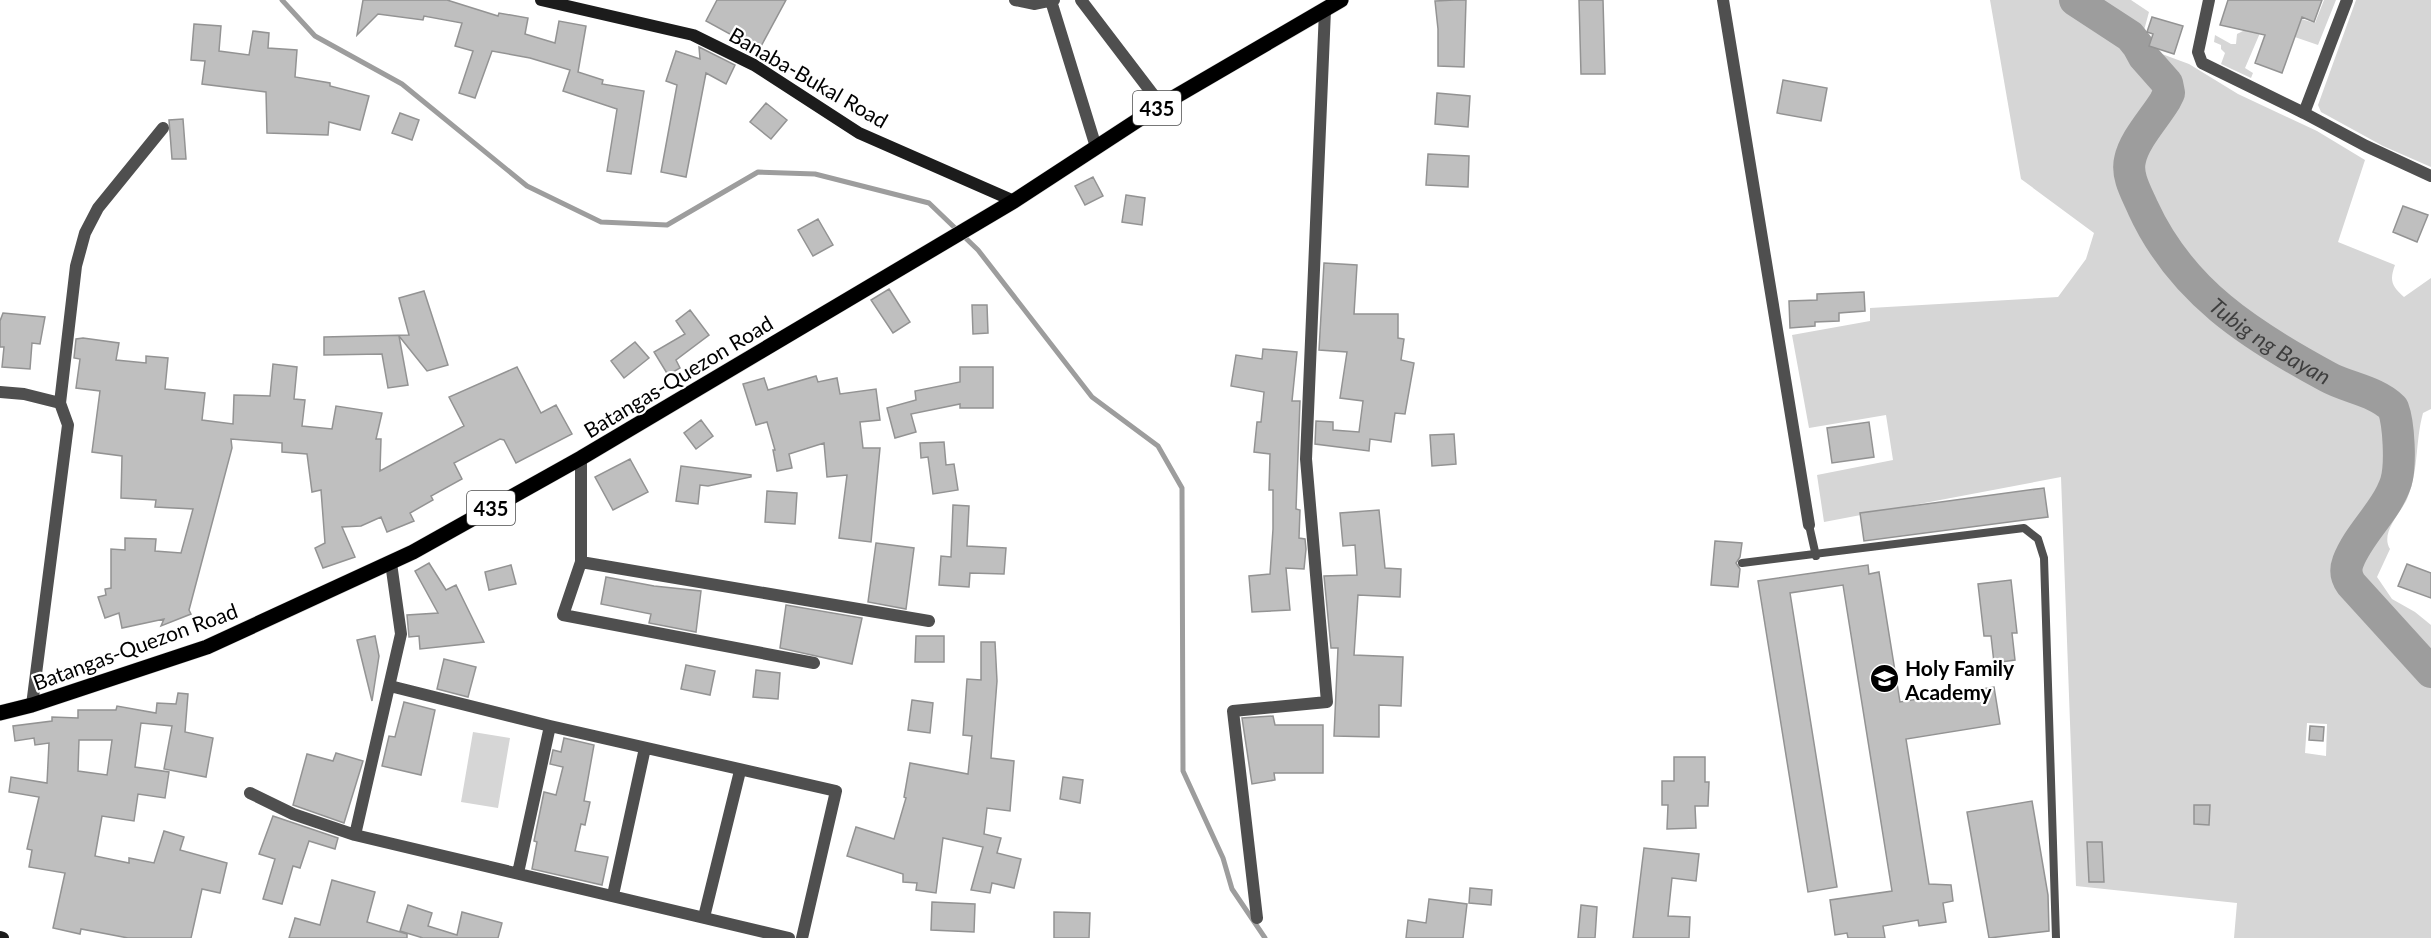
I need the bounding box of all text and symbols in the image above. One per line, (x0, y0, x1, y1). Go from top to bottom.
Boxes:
street label: Banaba-Bukal Road (725, 21, 893, 133)
road number: 435 (1133, 91, 1181, 125)
water label: Tubig ng Bayan (2204, 291, 2336, 390)
street label: Batangas-Quezon Road (579, 310, 777, 442)
road number: 435 (467, 491, 515, 525)
street label: Batangas-Quezon Road (29, 597, 241, 695)
place label: Holy Family Academy (1904, 655, 2015, 704)
school or university icon: Holy Family Academy (1868, 663, 1900, 695)

